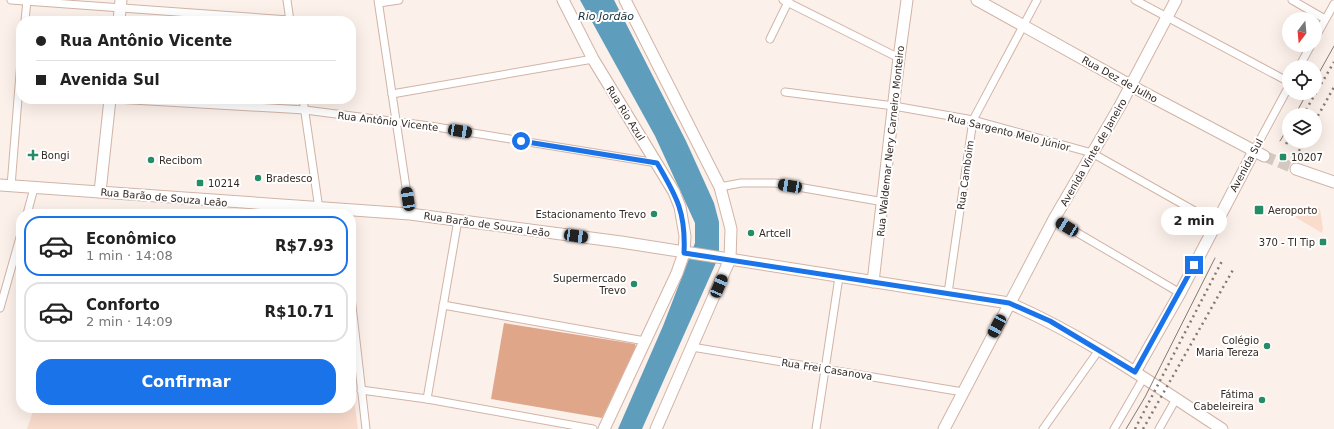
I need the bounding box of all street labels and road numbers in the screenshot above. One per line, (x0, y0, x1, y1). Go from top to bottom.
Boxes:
street label: Rua Waldemar Nery Carneiro Monteiro (875, 45, 906, 237)
street label: Rua Dez de Julho (1080, 54, 1159, 105)
street label: Rua Rio Azul (604, 84, 647, 143)
street label: Avenida Vinte de Janeiro (1058, 97, 1129, 208)
street label: Rua Antônio Vicente (337, 110, 439, 133)
street label: Rua Sargento Melo Júnior (946, 112, 1072, 153)
street label: Avenida Sul (1228, 137, 1265, 194)
street label: Rua Camboim (955, 140, 976, 210)
street label: Rua Barão de Souza Leão (100, 186, 228, 209)
street label: Rua Barão de Souza Leão (423, 210, 551, 239)
street label: Rua Frei Casanova (781, 357, 873, 382)

